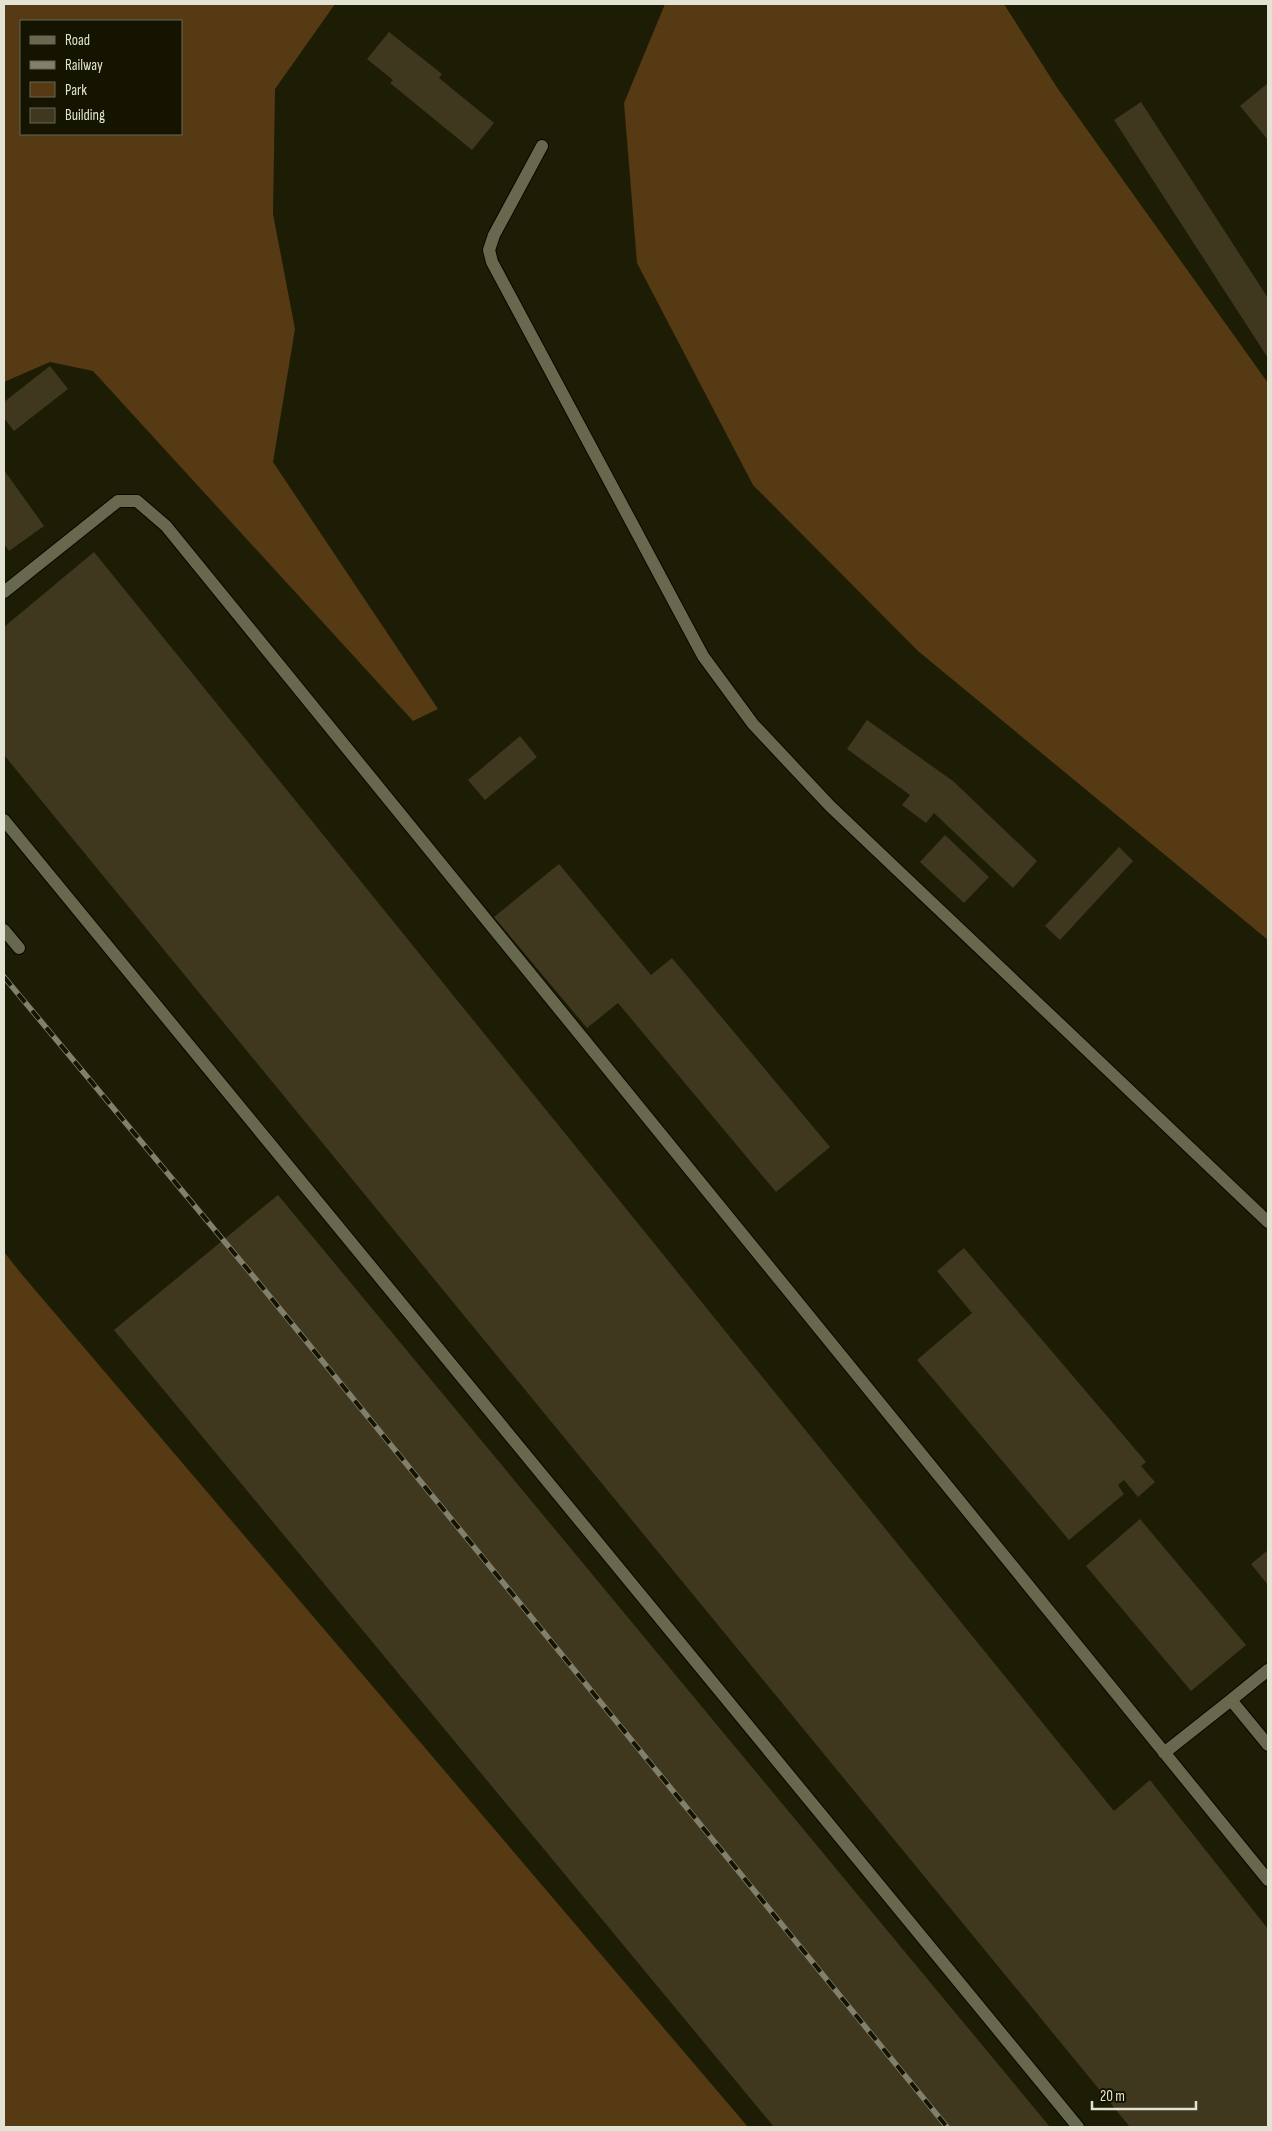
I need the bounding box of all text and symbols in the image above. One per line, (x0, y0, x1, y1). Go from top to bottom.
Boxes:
legend (20, 20, 182, 135)
text: Road (65, 31, 90, 50)
text: Railway (65, 56, 103, 75)
text: Park (65, 81, 87, 100)
text: Building (65, 106, 105, 125)
scale bar (1092, 2078, 1196, 2110)
text: 20 m (1100, 2087, 1125, 2106)

